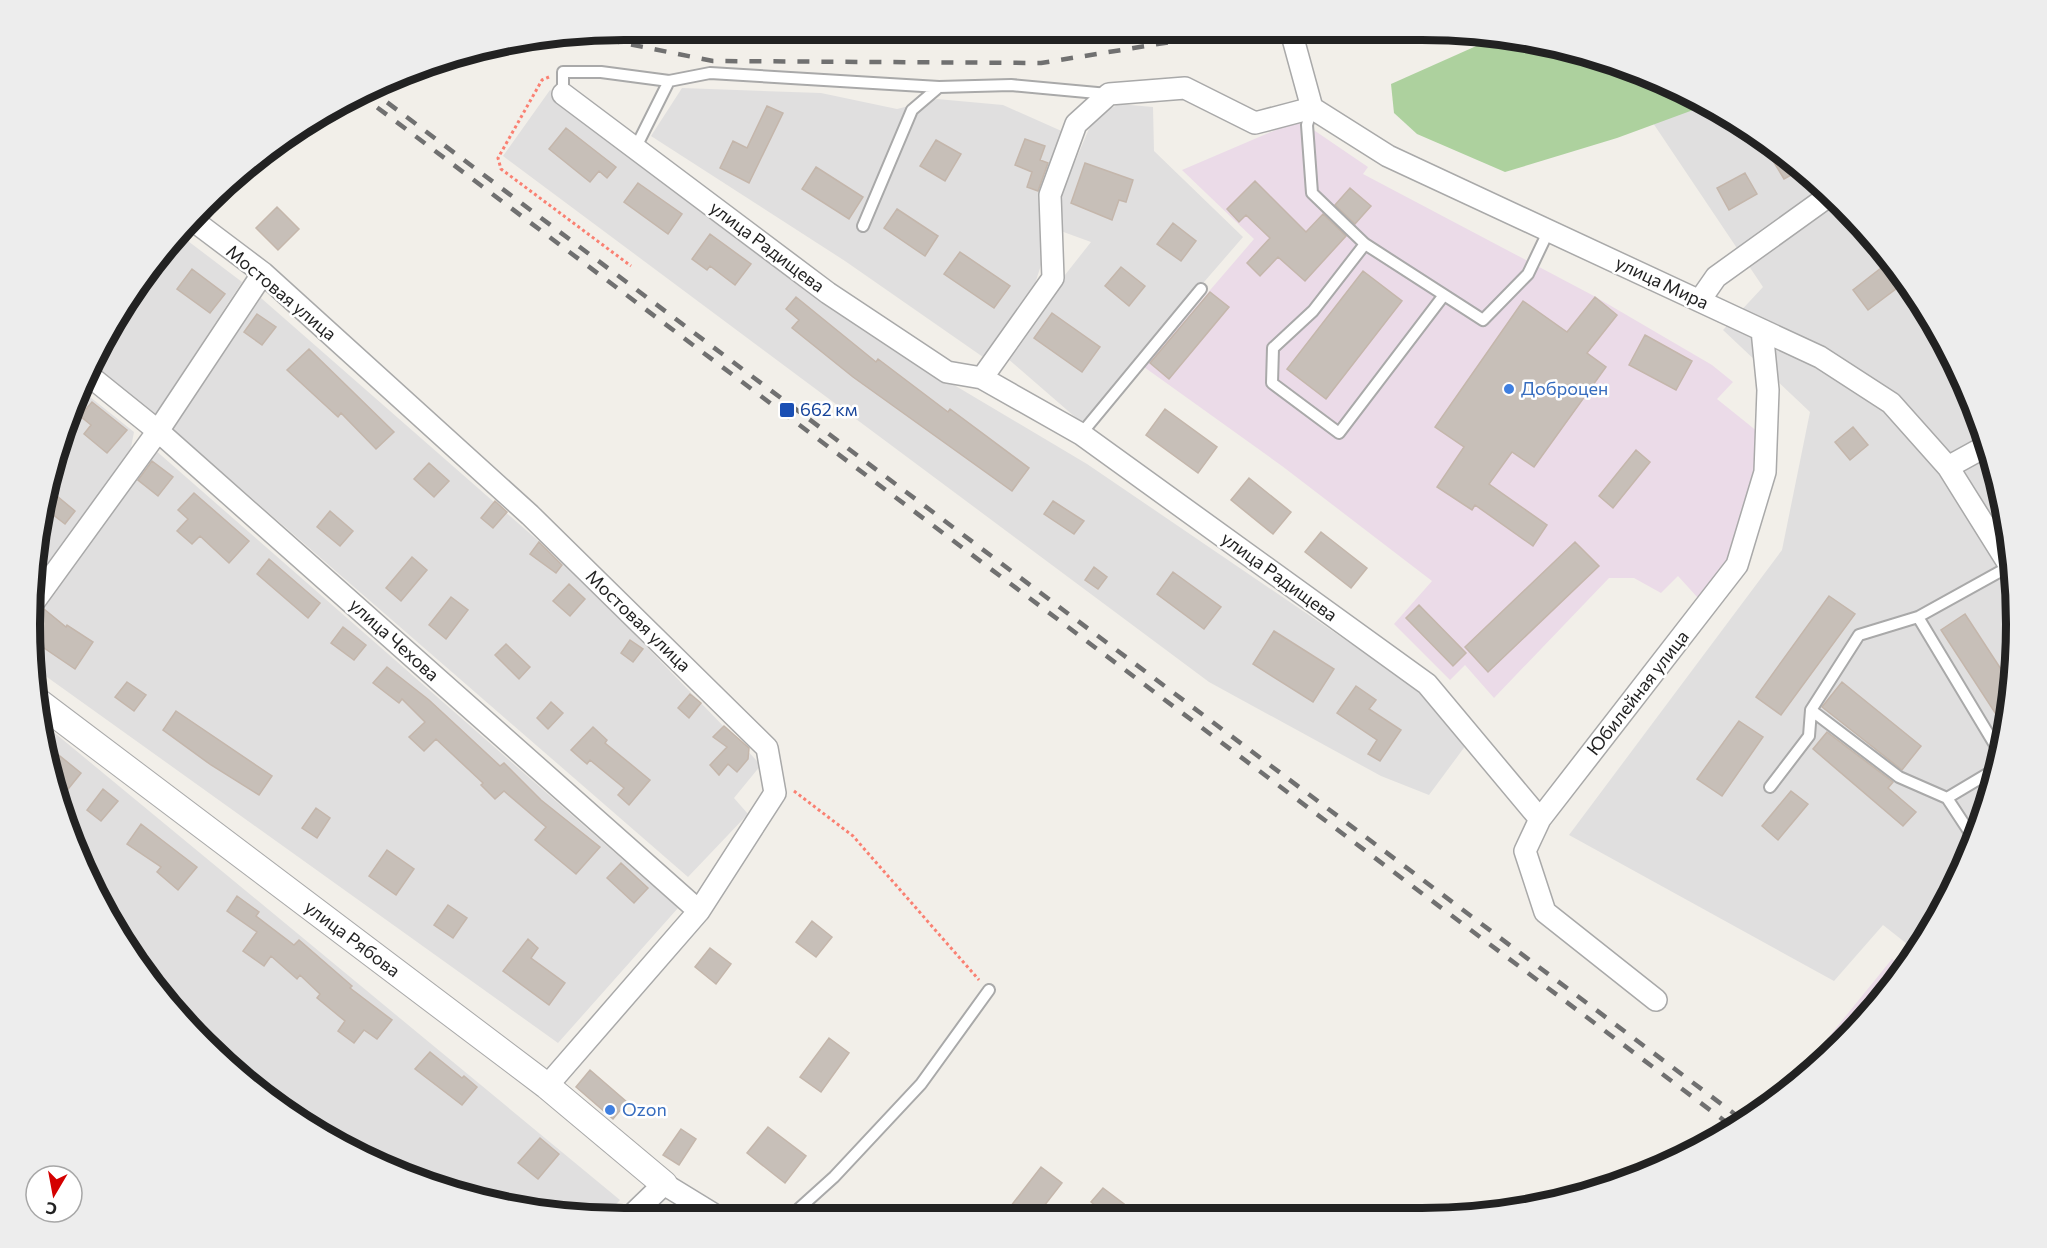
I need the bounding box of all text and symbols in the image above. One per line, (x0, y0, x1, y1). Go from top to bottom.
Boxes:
street label: улица Радищева (706, 196, 829, 296)
street label: Мостовая улица (222, 240, 341, 345)
street label: улица Мира (1612, 251, 1712, 313)
place label: Доброцен (1521, 377, 1608, 399)
marker: Доброцен (1502, 382, 1516, 396)
place label: 662 км (800, 398, 858, 420)
marker: 662 км (778, 401, 796, 419)
street label: улица Радищева (1217, 527, 1342, 626)
street label: Мостовая улица (582, 565, 696, 676)
street label: улица Чехова (345, 593, 444, 685)
street label: Юбилейная улица (1582, 625, 1693, 759)
street label: улица Рябова (300, 895, 405, 981)
place label: Ozon (622, 1098, 667, 1120)
marker: Ozon (603, 1103, 617, 1117)
north arrow (24, 1164, 84, 1224)
text: С (44, 1199, 58, 1220)

